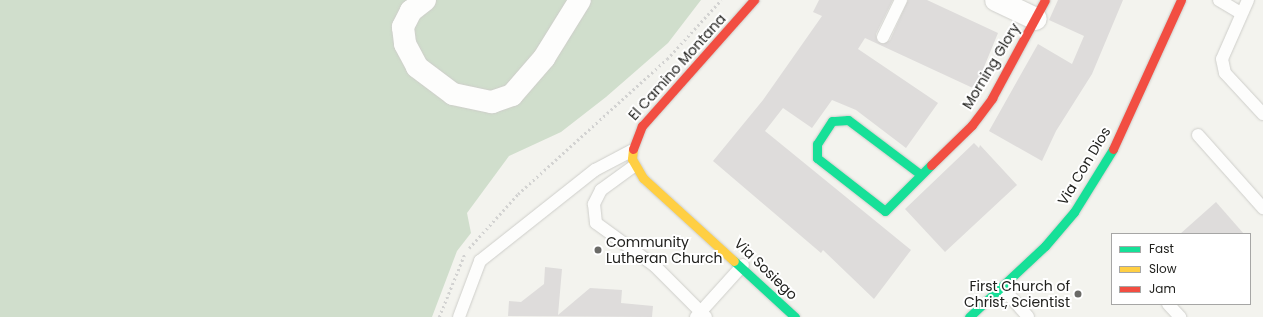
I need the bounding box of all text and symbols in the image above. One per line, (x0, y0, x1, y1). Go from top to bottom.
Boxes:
street label: El Camino Montana (625, 10, 729, 124)
street label: Morning Glory (959, 20, 1023, 112)
street label: Via Con Dios (1054, 124, 1114, 208)
legend (1111, 233, 1251, 305)
place label: Community Lutheran Church (606, 234, 723, 266)
street label: Via Sosiego (731, 235, 801, 303)
text: Fast (1149, 240, 1174, 257)
marker: Community Lutheran Church (593, 245, 603, 255)
text: Slow (1149, 260, 1177, 277)
place label: First Church of Christ, Scientist (964, 278, 1070, 310)
text: Jam (1149, 280, 1176, 297)
marker: First Church of Christ, Scientist (1073, 289, 1083, 299)

